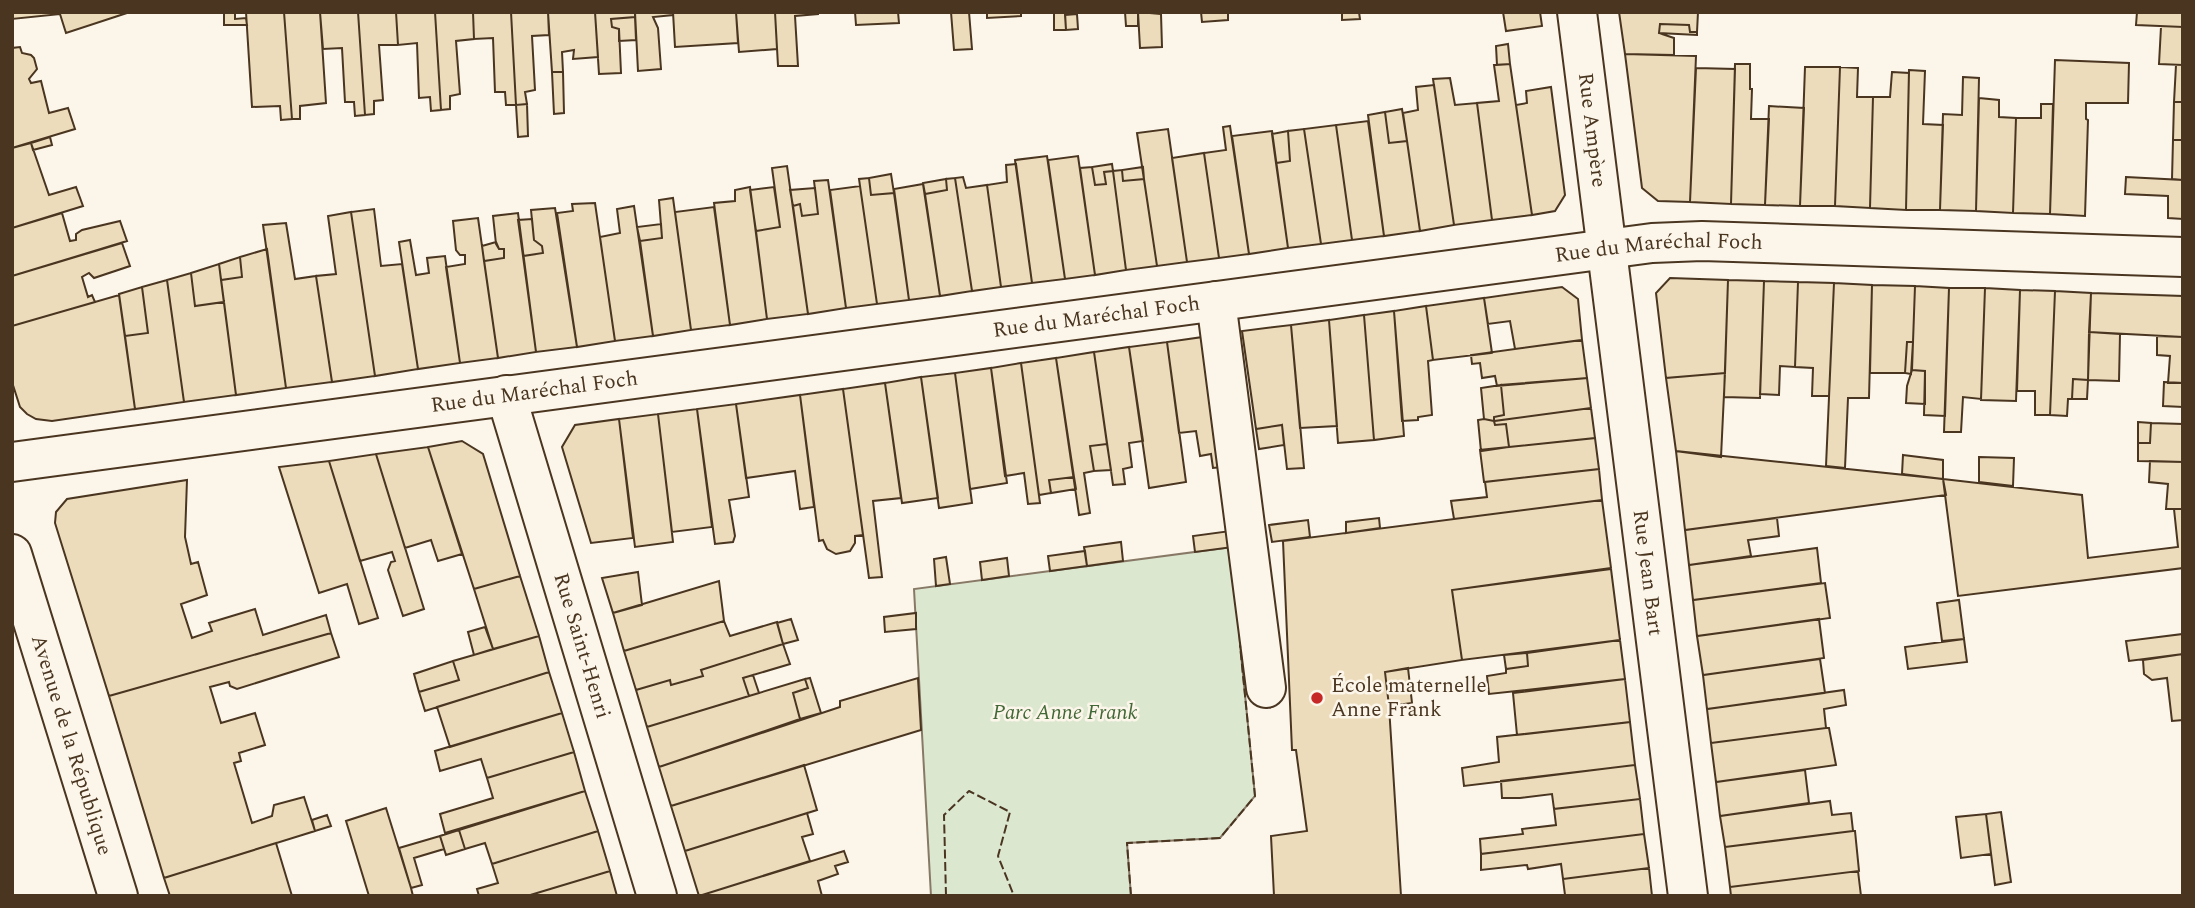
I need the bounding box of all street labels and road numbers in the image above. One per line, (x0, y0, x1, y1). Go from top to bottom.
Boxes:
street label: Rue Ampère (1569, 71, 1615, 189)
street label: Rue du Maréchal Foch (1553, 225, 1763, 272)
street label: Rue du Maréchal Foch (991, 288, 1202, 347)
street label: Rue du Maréchal Foch (429, 363, 640, 422)
street label: Rue Jean Bart (1624, 508, 1671, 638)
street label: Rue Saint-Henri (544, 569, 619, 723)
street label: Avenue de la République (22, 631, 120, 859)

